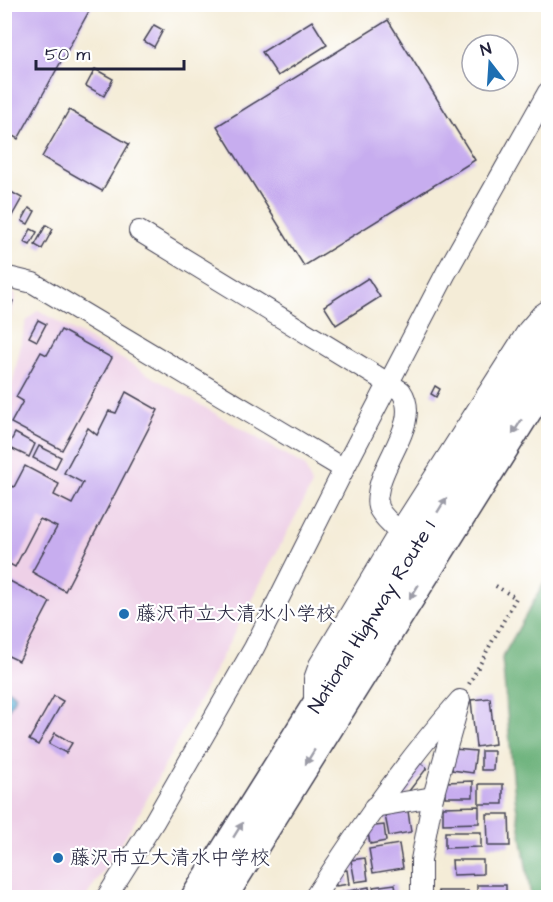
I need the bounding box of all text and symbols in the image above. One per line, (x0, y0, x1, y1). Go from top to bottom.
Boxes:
scale bar (36, 33, 184, 71)
north arrow (460, 33, 520, 93)
text: N (478, 38, 494, 62)
text: 50 m (45, 42, 90, 67)
one-way arrow (512, 419, 523, 435)
one-way arrow (436, 497, 447, 513)
street label: National Highway Route 1 (301, 515, 444, 719)
one-way arrow (408, 584, 419, 600)
place label: 藤沢市立大清水小学校 (136, 600, 336, 628)
marker: 藤沢市立大清水小学校 (117, 607, 131, 621)
one-way arrow (304, 749, 315, 766)
one-way arrow (232, 822, 243, 838)
place label: 藤沢市立大清水中学校 (70, 844, 270, 872)
marker: 藤沢市立大清水中学校 (51, 851, 65, 865)

